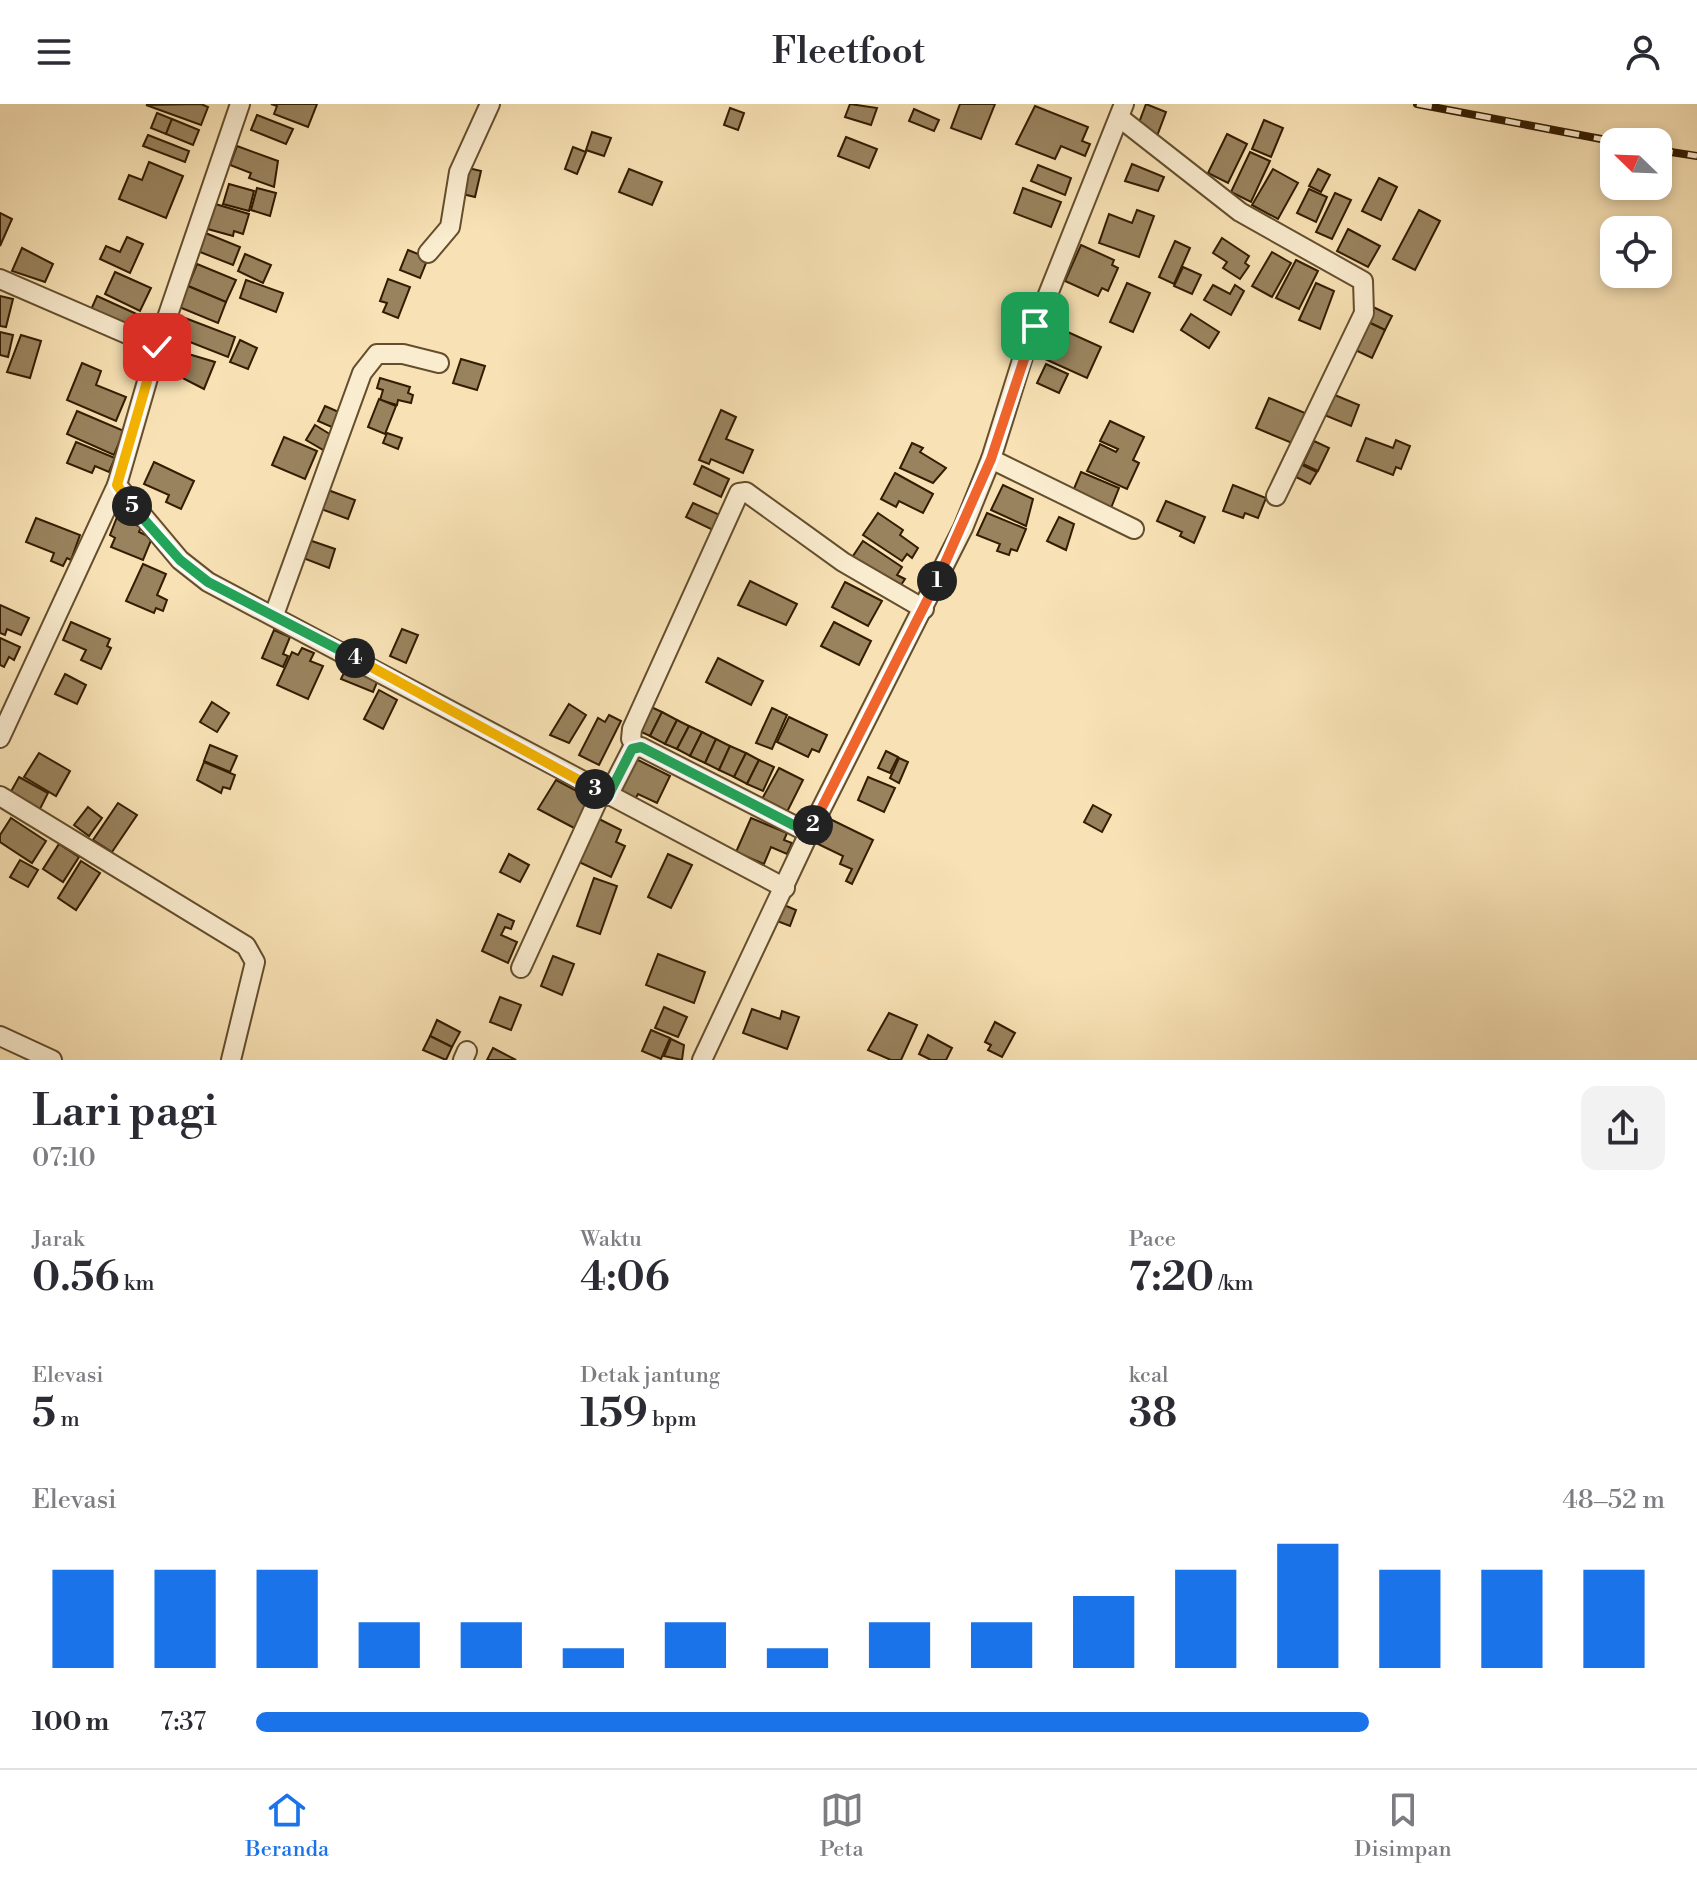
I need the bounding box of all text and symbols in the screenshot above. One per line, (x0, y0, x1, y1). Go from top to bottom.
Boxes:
icon: menu (32, 30, 76, 74)
text: Fleetfoot (772, 30, 925, 75)
icon: person (1621, 30, 1665, 74)
north arrow (1600, 128, 1672, 200)
map controls (1600, 128, 1672, 288)
button: locate (1600, 216, 1672, 288)
pin (1001, 292, 1069, 360)
icon: arrive (1013, 304, 1057, 348)
pin (123, 313, 191, 381)
icon: check (135, 325, 179, 369)
pin: 5 (112, 486, 152, 526)
text: 5 (125, 492, 139, 519)
pin: 1 (917, 561, 957, 601)
text: 1 (932, 567, 942, 594)
pin: 4 (335, 638, 375, 678)
text: 4 (348, 644, 362, 671)
pin: 3 (575, 769, 615, 809)
text: 3 (588, 775, 602, 802)
pin: 2 (793, 805, 833, 845)
text: 2 (806, 811, 820, 838)
text: Lari pagi (32, 1084, 218, 1139)
button: share (1581, 1086, 1665, 1170)
text: 07:10 (32, 1142, 96, 1174)
text: Jarak (32, 1226, 85, 1253)
text: Waktu (580, 1226, 642, 1253)
text: Pace (1129, 1226, 1176, 1253)
text: 0.56 (32, 1253, 119, 1303)
text: 4:06 (580, 1253, 670, 1303)
text: 7:20 (1129, 1253, 1214, 1303)
text: km (119, 1270, 155, 1297)
text: /km (1214, 1270, 1253, 1297)
text: Elevasi (32, 1362, 104, 1389)
text: Detak jantung (580, 1362, 720, 1389)
text: kcal (1129, 1362, 1169, 1389)
text: 5 (32, 1389, 56, 1439)
text: 159 (580, 1389, 648, 1439)
text: 38 (1129, 1389, 1177, 1439)
text: m (56, 1406, 80, 1433)
text: bpm (648, 1406, 697, 1433)
text: Elevasi (32, 1484, 117, 1516)
text: 48–52 m (1562, 1484, 1665, 1516)
text: 100 m (32, 1706, 109, 1738)
text: 7:37 (160, 1706, 206, 1738)
tab: Beranda (245, 1788, 329, 1863)
tab: Peta (820, 1788, 864, 1863)
tab: Disimpan (1354, 1788, 1452, 1863)

